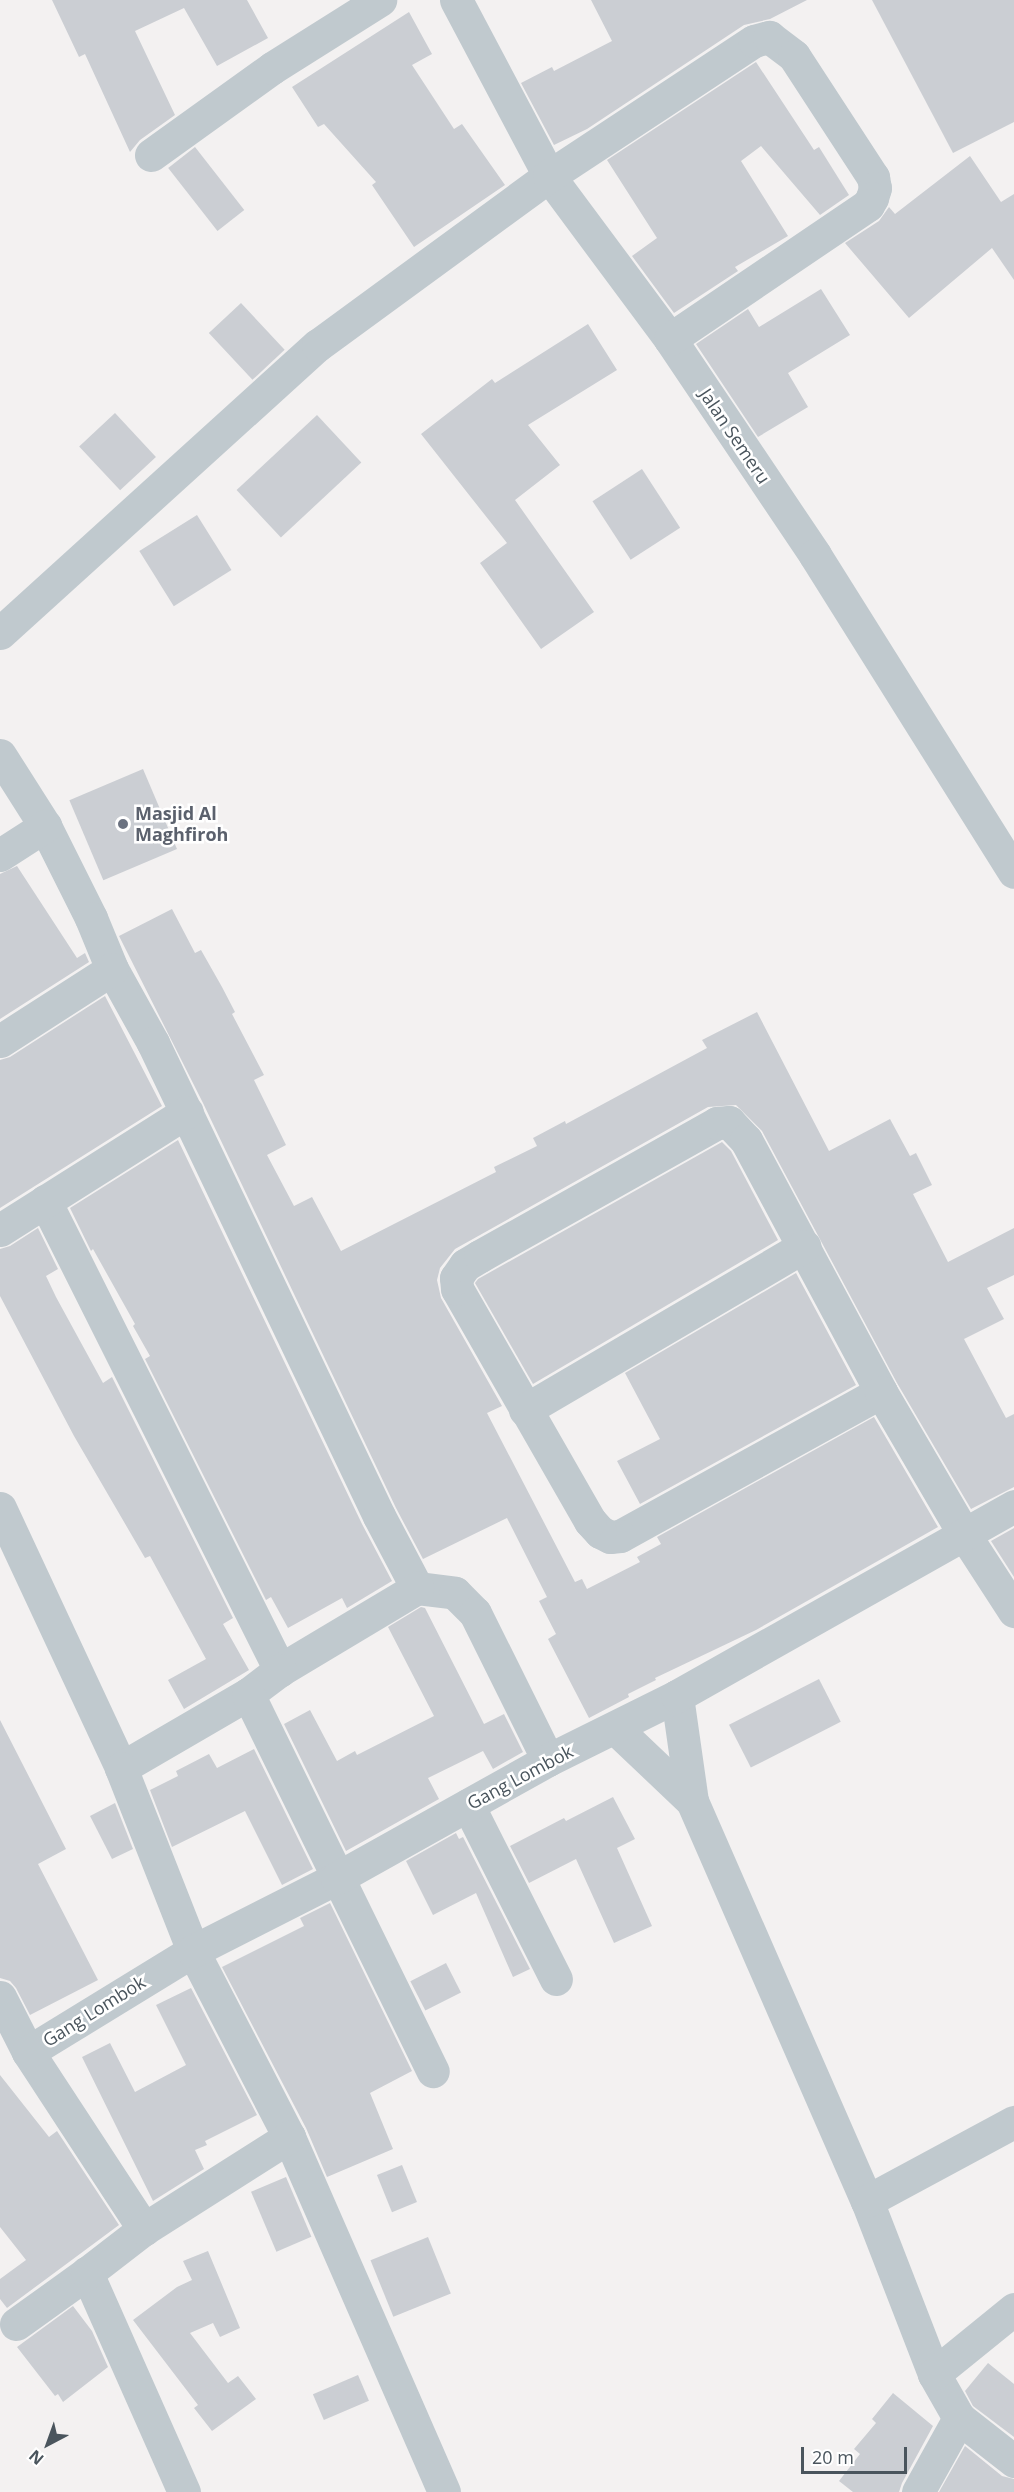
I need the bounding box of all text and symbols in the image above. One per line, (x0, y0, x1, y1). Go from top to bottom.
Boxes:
street label: Jalan Semeru (695, 384, 775, 488)
place label: Masjid Al Maghfiroh (135, 803, 228, 846)
marker: Masjid Al Maghfiroh (116, 817, 130, 831)
street label: Gang Lombok (463, 1740, 577, 1814)
street label: Gang Lombok (39, 1971, 149, 2051)
north arrow (18, 2414, 78, 2474)
scale bar (804, 2435, 910, 2473)
text: N (24, 2445, 48, 2470)
text: 20 m (812, 2445, 854, 2469)

